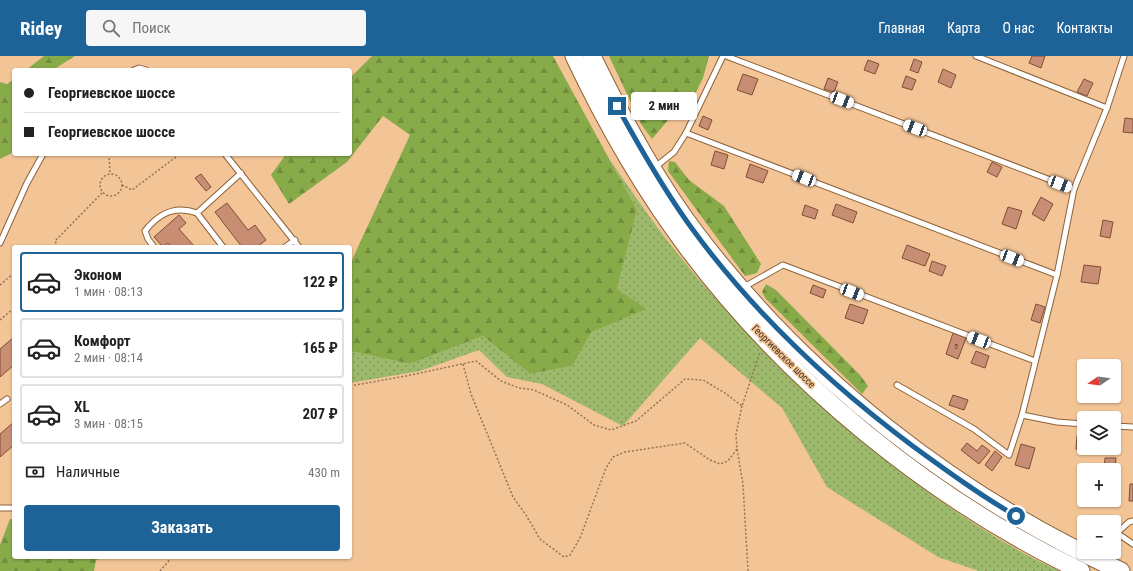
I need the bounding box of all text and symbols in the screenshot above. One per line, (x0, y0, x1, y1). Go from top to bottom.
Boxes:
search box (86, 10, 366, 46)
text: Ridey (20, 17, 62, 40)
icon: search (100, 17, 122, 39)
text: Поиск (132, 19, 171, 37)
text: Главная (878, 20, 925, 36)
text: Карта (947, 20, 980, 36)
text: О нас (1002, 20, 1034, 36)
text: Контакты (1056, 20, 1113, 36)
text: Георгиевское шоссе (48, 84, 175, 102)
car (829, 90, 855, 110)
callout: 2 мин (631, 92, 697, 120)
route end (608, 97, 626, 115)
text: 2 мин (648, 98, 680, 113)
car (902, 118, 928, 138)
text: Георгиевское шоссе (48, 123, 175, 141)
car (791, 168, 817, 188)
car (1047, 174, 1073, 194)
car (999, 248, 1025, 268)
icon: car (26, 264, 62, 300)
text: Эконом (74, 266, 122, 284)
text: 122 ₽ (302, 273, 338, 291)
car (839, 282, 865, 302)
text: 1 мин · 08:13 (74, 284, 143, 299)
street label: Георгиевское шоссе (750, 323, 818, 390)
icon: car (26, 330, 62, 366)
car (966, 330, 992, 350)
text: Комфорт (74, 332, 131, 350)
text: 165 ₽ (302, 339, 338, 357)
house number: 5 (954, 342, 958, 351)
text: 2 мин · 08:14 (74, 350, 143, 365)
north arrow (1077, 359, 1121, 403)
map controls (1077, 359, 1121, 559)
icon: car (26, 396, 62, 432)
text: XL (74, 398, 90, 416)
text: 207 ₽ (302, 405, 338, 423)
button: layers (1077, 411, 1121, 455)
text: 3 мин · 08:15 (74, 416, 143, 431)
icon: cash (24, 461, 46, 483)
text: Наличные (56, 463, 120, 481)
button: + (1077, 463, 1121, 507)
text: 430 m (308, 465, 340, 480)
button: Заказать (24, 505, 340, 551)
route start (1007, 507, 1025, 525)
button: − (1077, 515, 1121, 559)

